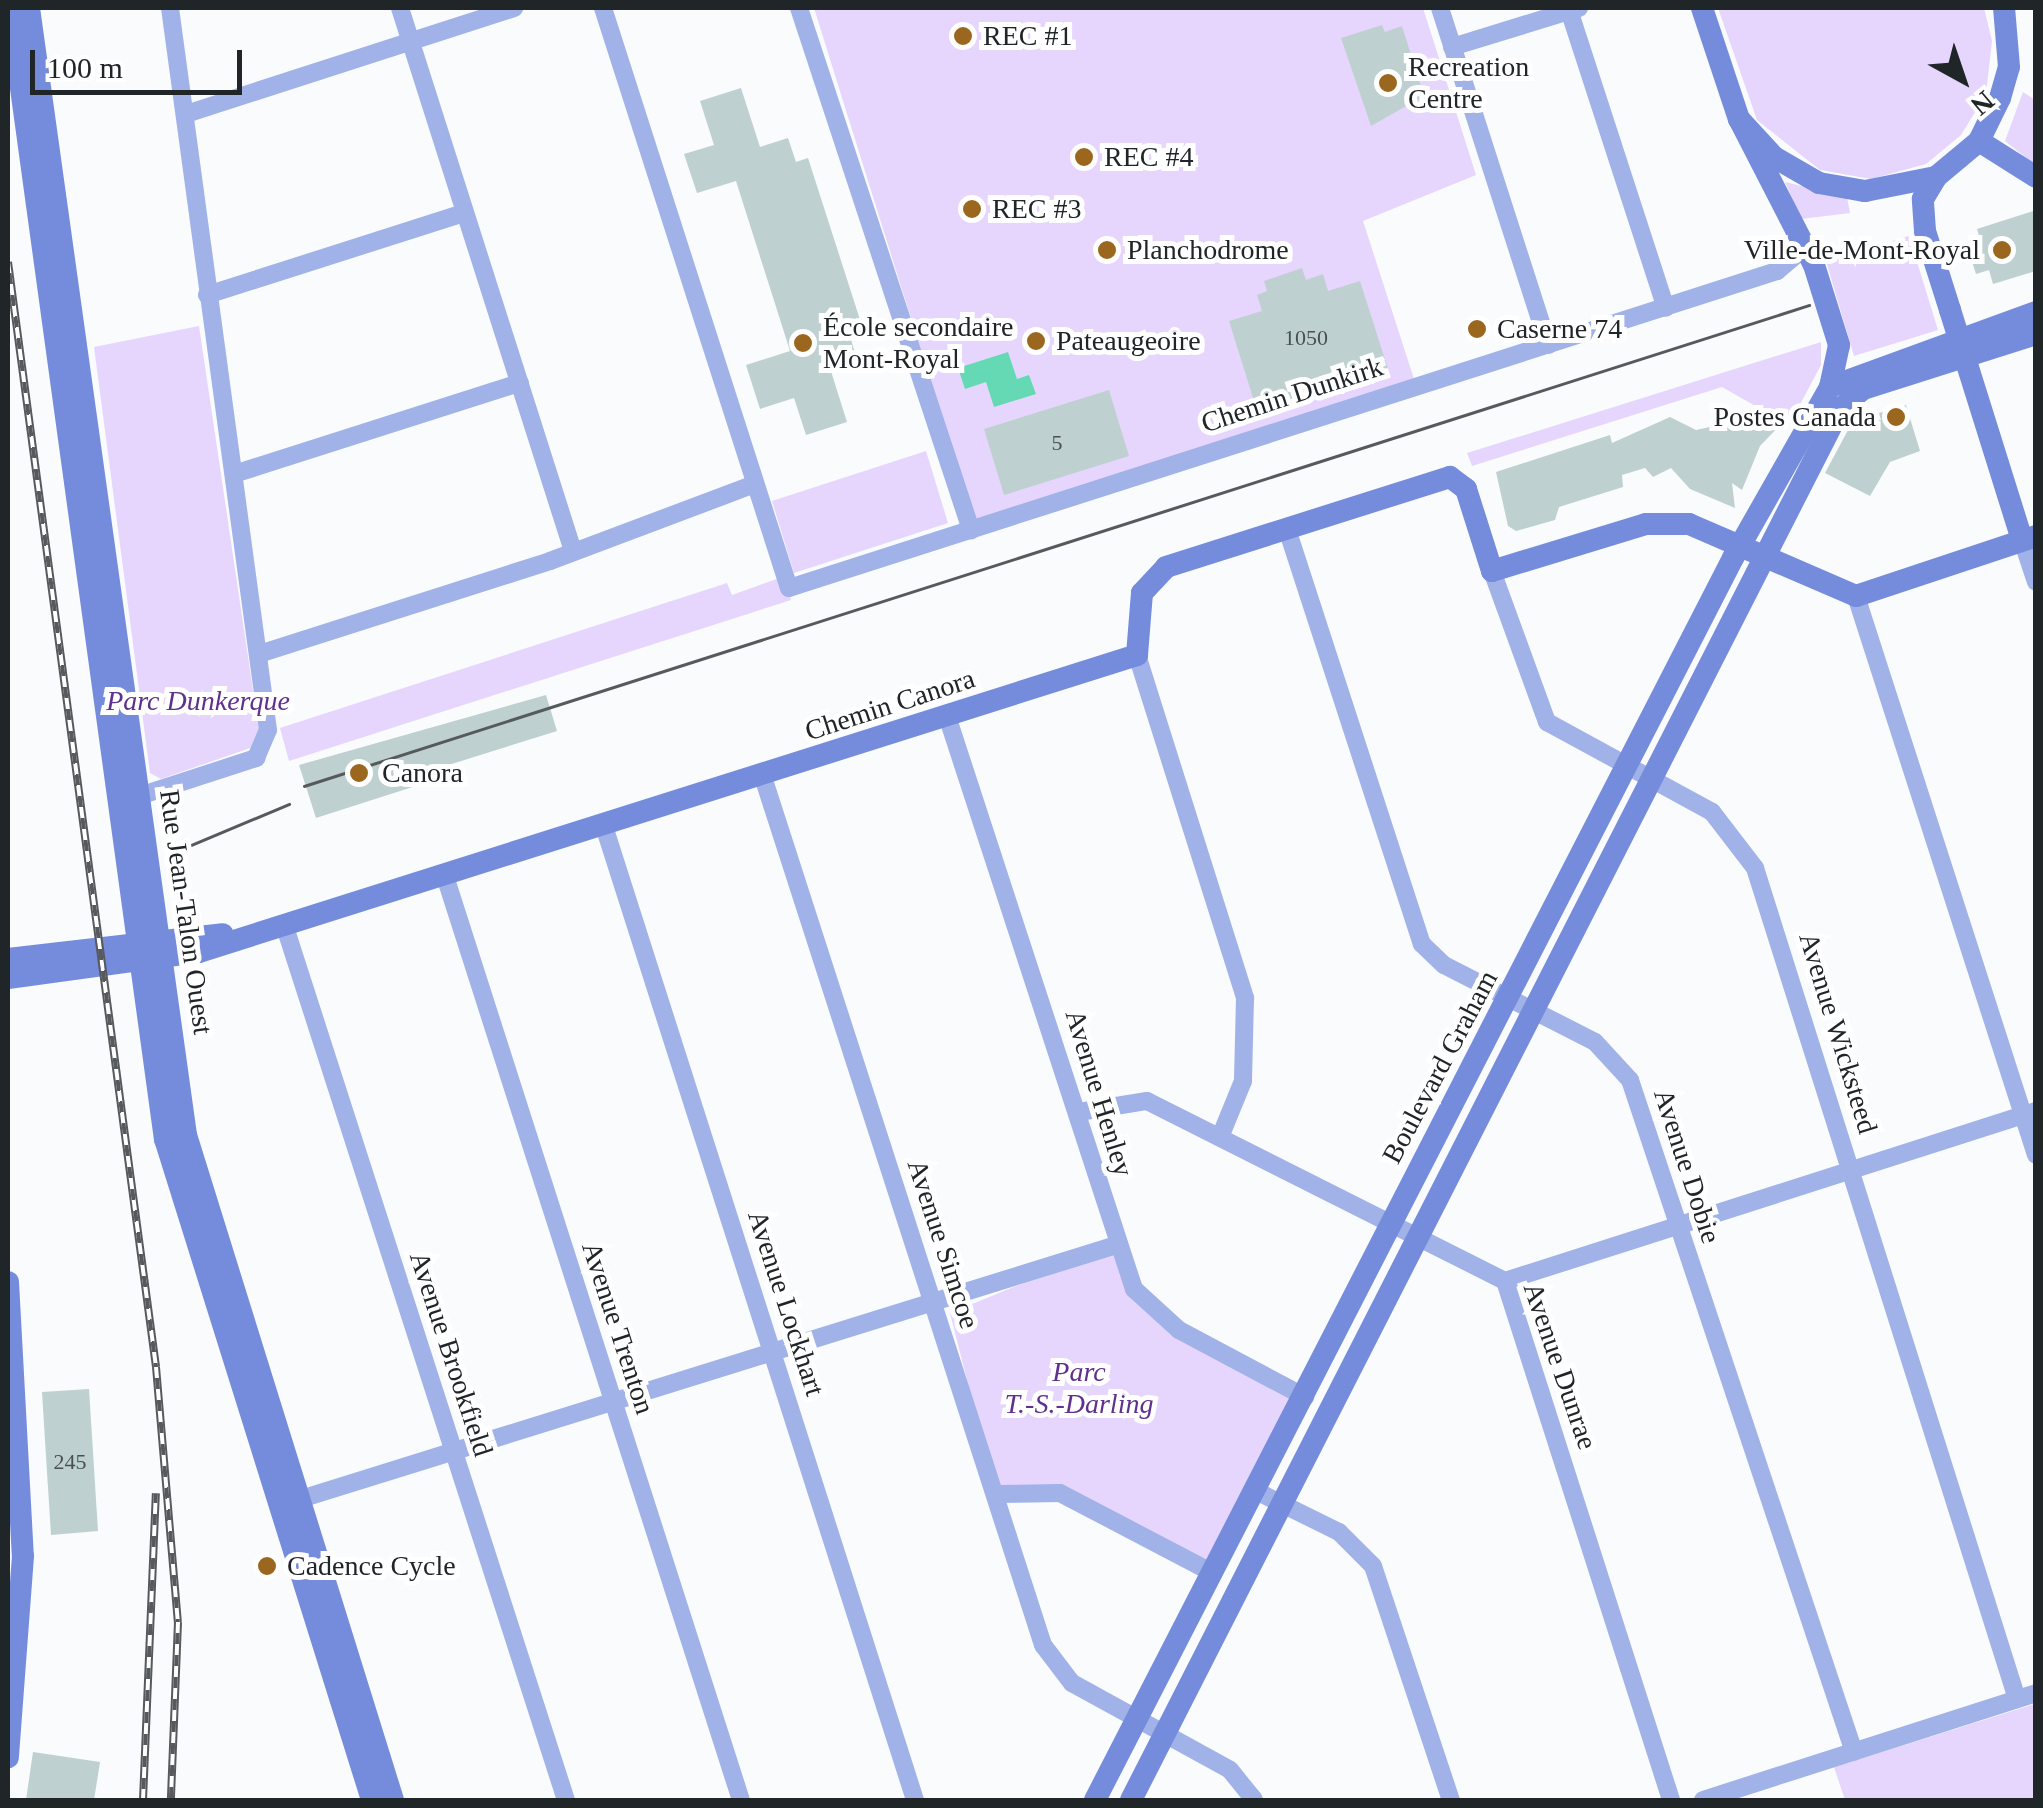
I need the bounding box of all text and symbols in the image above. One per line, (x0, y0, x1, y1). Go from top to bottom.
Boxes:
place label: REC #1 (983, 19, 1072, 53)
marker: REC #1 (952, 25, 974, 47)
scale bar (35, 30, 248, 92)
north arrow (1913, 30, 2013, 130)
place label: Recreation Centre (1408, 50, 1529, 116)
text: 100 m (47, 51, 123, 84)
marker: Recreation Centre (1377, 72, 1399, 94)
text: N (1965, 85, 2000, 122)
place label: REC #4 (1104, 140, 1193, 174)
marker: REC #4 (1073, 146, 1095, 168)
place label: REC #3 (992, 192, 1081, 226)
marker: REC #3 (961, 198, 983, 220)
place label: Planchodrome (1127, 233, 1289, 267)
place label: Ville-de-Mont-Royal (1744, 233, 1980, 267)
marker: Ville-de-Mont-Royal (1989, 237, 2015, 263)
marker: Planchodrome (1096, 239, 1118, 261)
place label: École secondaire Mont-Royal (823, 310, 1013, 376)
place label: Caserne 74 (1497, 312, 1622, 346)
marker: Caserne 74 (1466, 318, 1488, 340)
place label: Pateaugeoire (1056, 324, 1201, 358)
house number: 1050 (1284, 325, 1328, 351)
marker: Pateaugeoire (1025, 330, 1047, 352)
marker: École secondaire Mont-Royal (792, 332, 814, 354)
street label: Chemin Dunkirk (1197, 350, 1387, 440)
place label: Postes Canada (1713, 400, 1876, 434)
marker: Postes Canada (1885, 406, 1907, 428)
house number: 5 (1052, 430, 1062, 456)
street label: Chemin Canora (801, 662, 979, 748)
park label: Parc Dunkerque (106, 684, 290, 718)
place label: Canora (382, 756, 463, 790)
marker: Canora (346, 760, 372, 786)
street label: Rue Jean-Talon Ouest (152, 787, 220, 1037)
street label: Avenue Wicksteed (1791, 928, 1885, 1138)
street label: Boulevard Graham (1375, 965, 1505, 1169)
street label: Avenue Henley (1058, 1005, 1140, 1181)
street label: Avenue Dobie (1646, 1085, 1728, 1247)
street label: Avenue Simcoe (900, 1155, 986, 1333)
street label: Avenue Lockhart (740, 1206, 832, 1400)
street label: Avenue Trenton (574, 1237, 662, 1419)
street label: Avenue Brookfield (402, 1247, 500, 1461)
street label: Avenue Dunrae (1516, 1278, 1604, 1454)
park label: Parc T.-S.-Darling (1005, 1355, 1153, 1421)
house number: 245 (54, 1449, 86, 1475)
place label: Cadence Cycle (287, 1549, 456, 1583)
marker: Cadence Cycle (256, 1555, 278, 1577)

